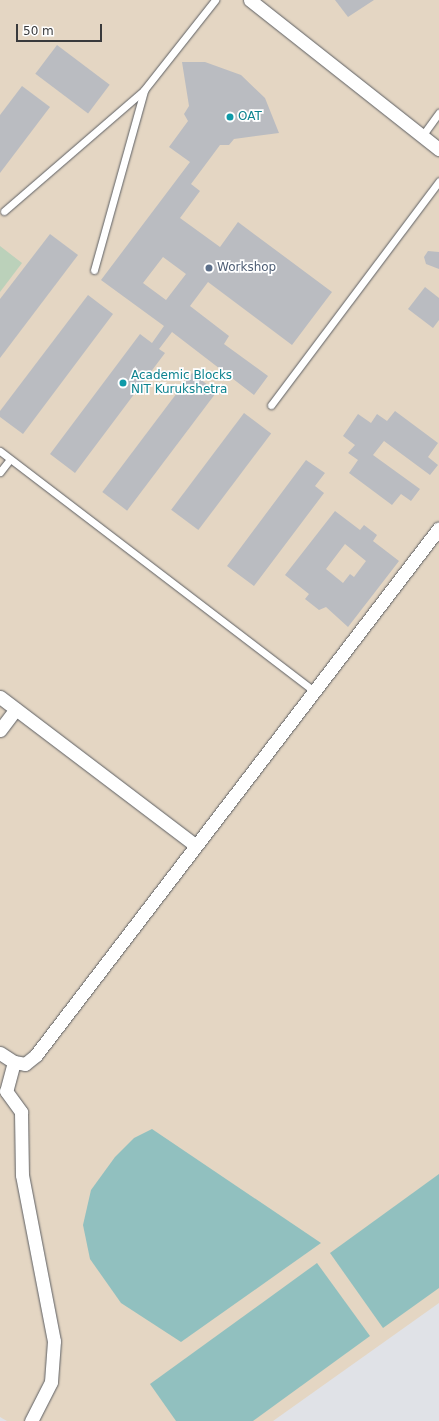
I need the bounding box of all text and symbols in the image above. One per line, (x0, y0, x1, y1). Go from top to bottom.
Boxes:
scale bar (18, 16, 104, 42)
text: 50 m (23, 24, 54, 38)
place label: OAT (238, 110, 262, 124)
marker: OAT (225, 112, 235, 122)
place label: Workshop (217, 261, 276, 275)
marker: Workshop (204, 263, 214, 273)
place label: Academic Blocks NIT Kurukshetra (131, 369, 232, 397)
marker: Academic Blocks NIT Kurukshetra (118, 378, 128, 388)

